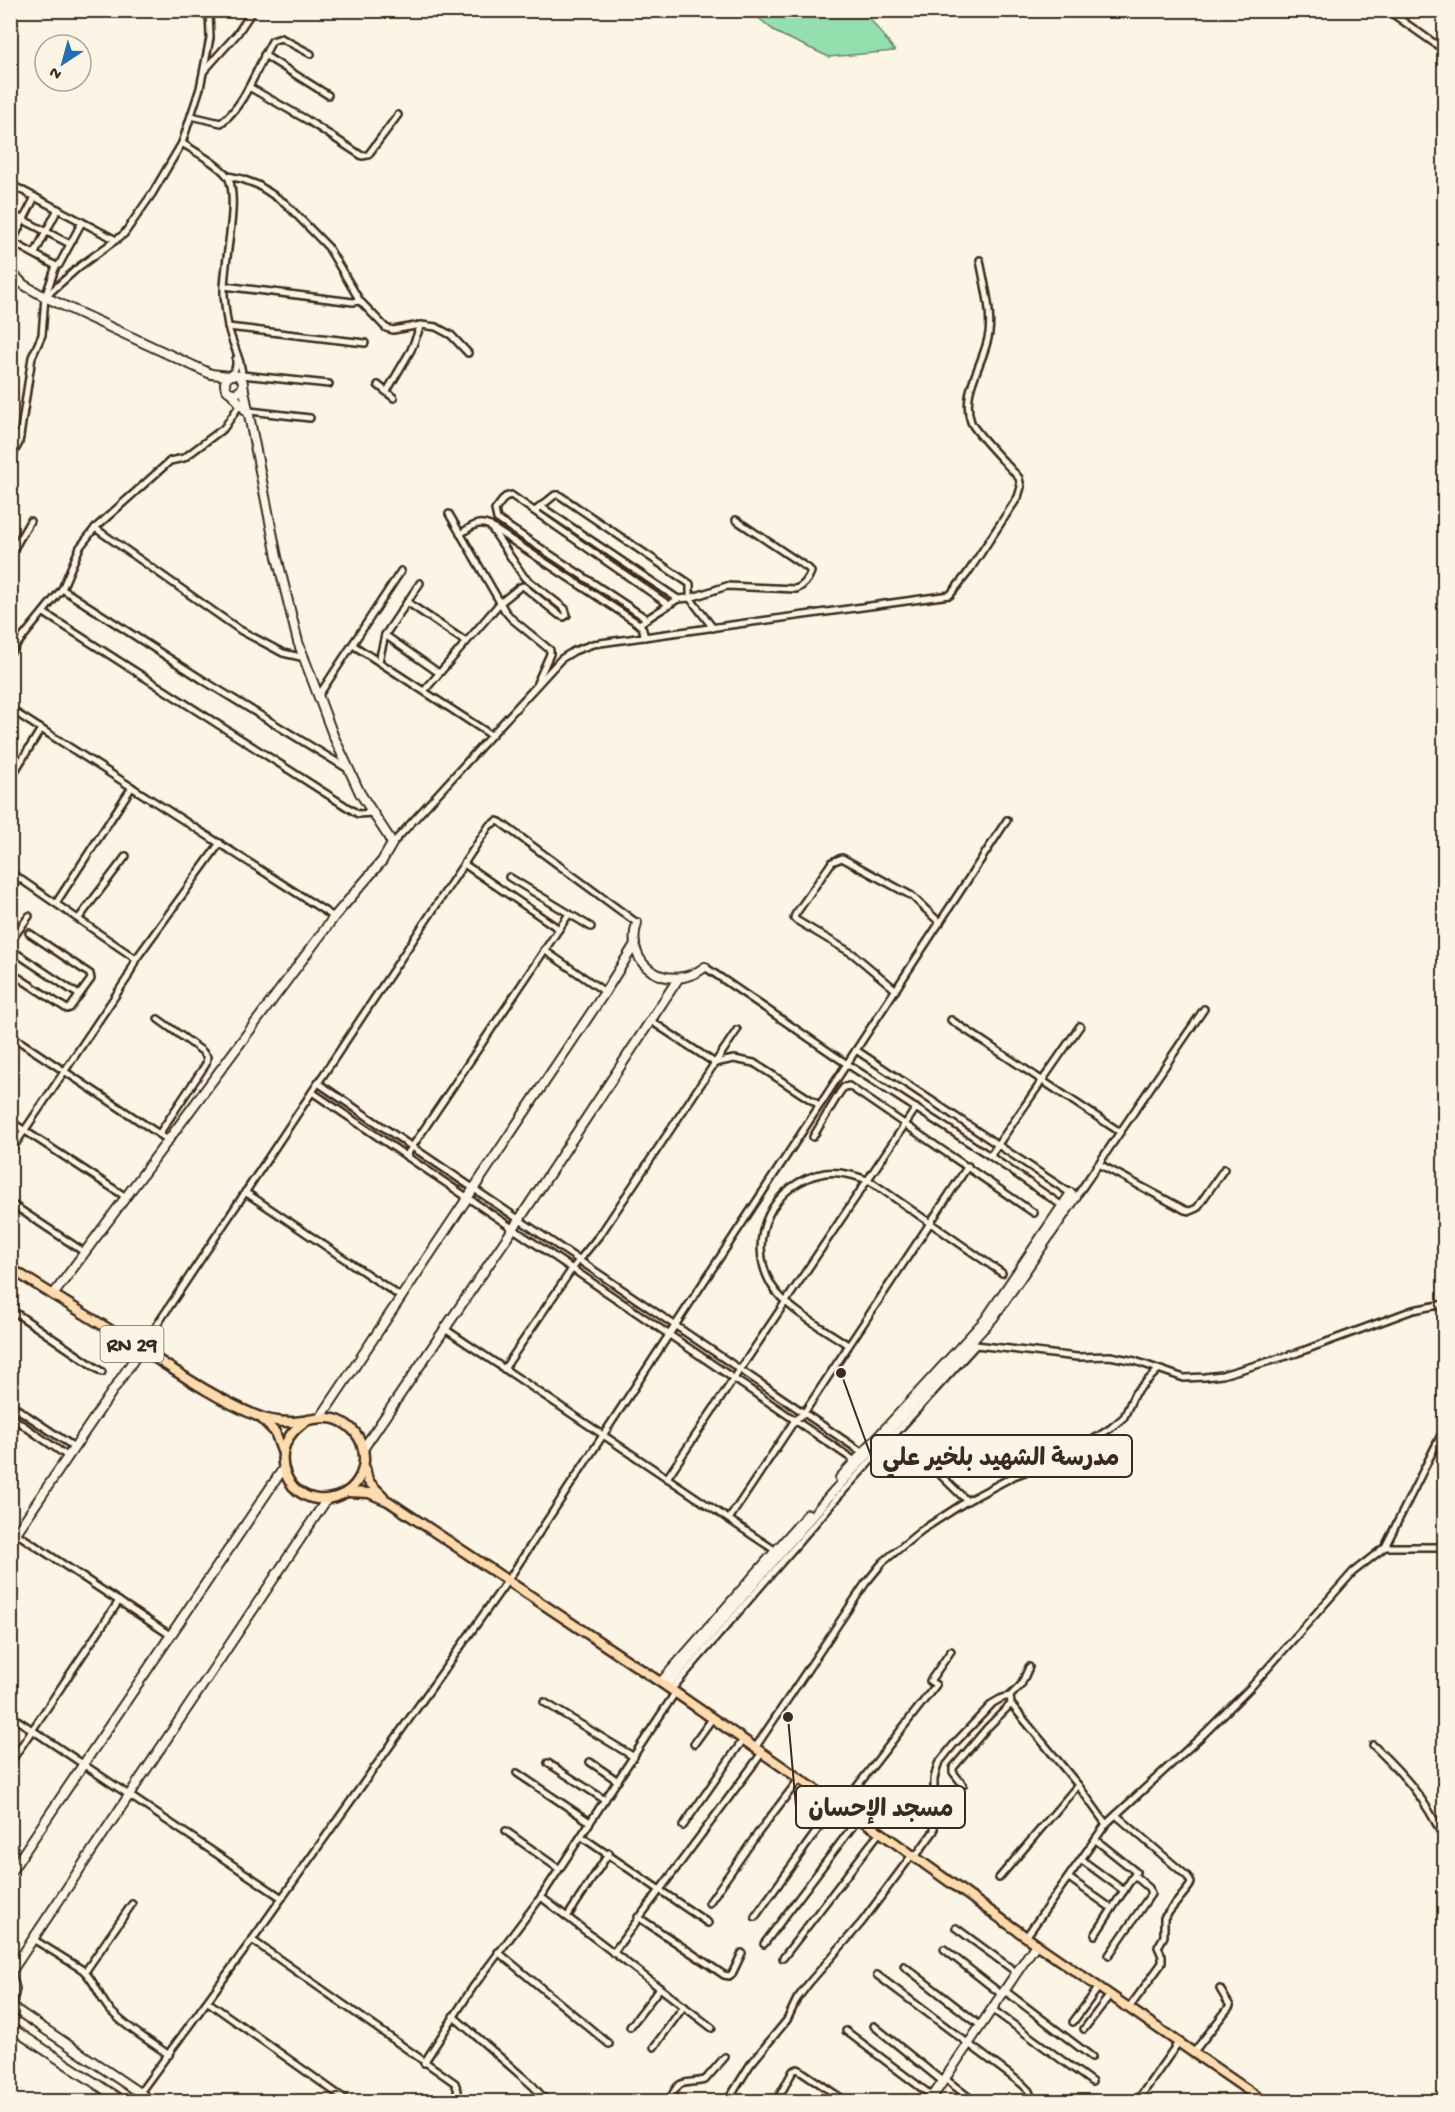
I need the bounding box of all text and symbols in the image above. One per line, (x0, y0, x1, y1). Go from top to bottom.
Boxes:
north arrow (33, 33, 93, 93)
text: N (46, 61, 66, 83)
road number: RN 29 (100, 1326, 164, 1362)
callout: مدرسة الشهيد بلخير علي (871, 1435, 1132, 1477)
text: مدرسة الشهيد بلخير علي (883, 1445, 1119, 1478)
callout: مسجد الإحسان (796, 1786, 965, 1828)
text: مسجد الإحسان (808, 1797, 954, 1826)

